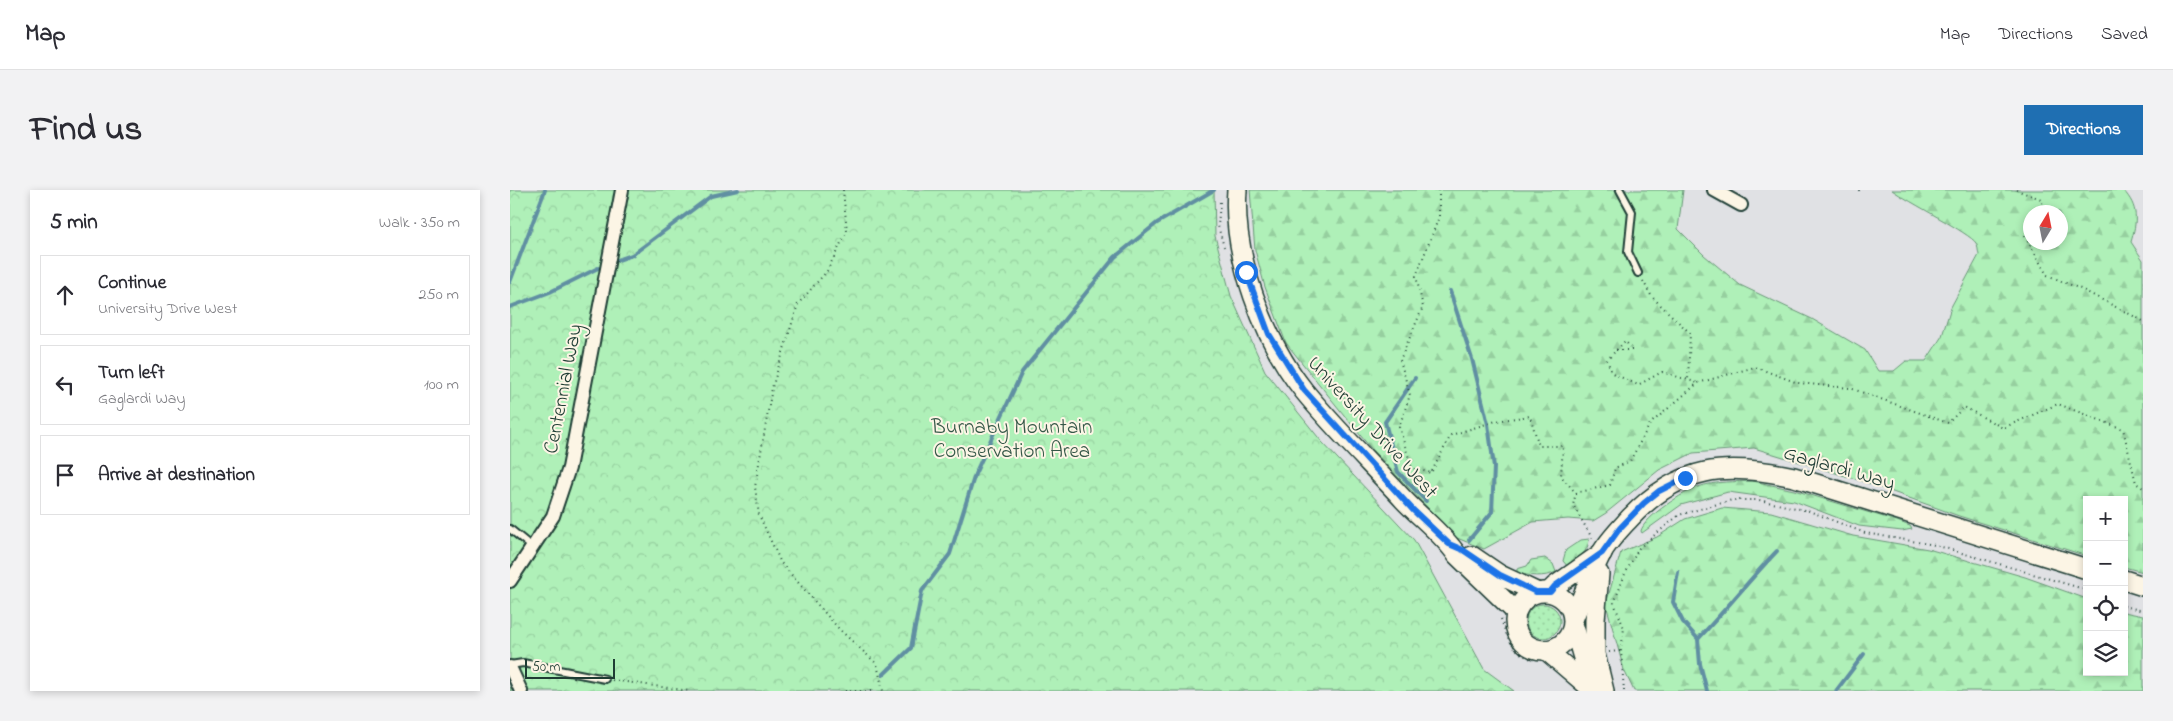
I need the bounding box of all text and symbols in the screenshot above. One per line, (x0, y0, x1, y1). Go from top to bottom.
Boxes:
text: Map (25, 17, 66, 52)
text: Map (1940, 22, 1970, 48)
text: Directions (1998, 22, 2073, 48)
text: Saved (2101, 22, 2148, 48)
text: Find us (30, 105, 142, 156)
button: Directions (2024, 105, 2143, 155)
north arrow (2023, 205, 2068, 250)
text: 5 min (50, 208, 98, 238)
text: Walk · 350 m (379, 211, 460, 235)
route start (1235, 261, 1258, 284)
text: Continue (98, 270, 166, 297)
icon: ahead (51, 281, 79, 309)
text: 250 m (419, 283, 459, 307)
text: University Drive West (98, 297, 237, 321)
street label: Centennial Way (537, 322, 593, 457)
street label: University Drive West (1298, 350, 1444, 507)
text: Turn left (98, 360, 165, 387)
icon: left (51, 371, 79, 399)
text: 100 m (424, 373, 459, 397)
text: Gaglardi Way (98, 387, 185, 411)
park label: Burnaby Mountain Conservation Area (931, 413, 1092, 467)
street label: Gaglardi Way (1779, 439, 1898, 501)
icon: arrive (51, 461, 79, 489)
text: Arrive at destination (98, 462, 255, 489)
route end (1674, 467, 1697, 490)
map controls (2083, 496, 2128, 676)
button: + (2083, 496, 2128, 541)
button: − (2083, 541, 2128, 586)
button: locate (2083, 586, 2128, 631)
button: layers (2083, 631, 2128, 676)
scale bar (525, 656, 615, 679)
text: 50 m (532, 657, 560, 678)

